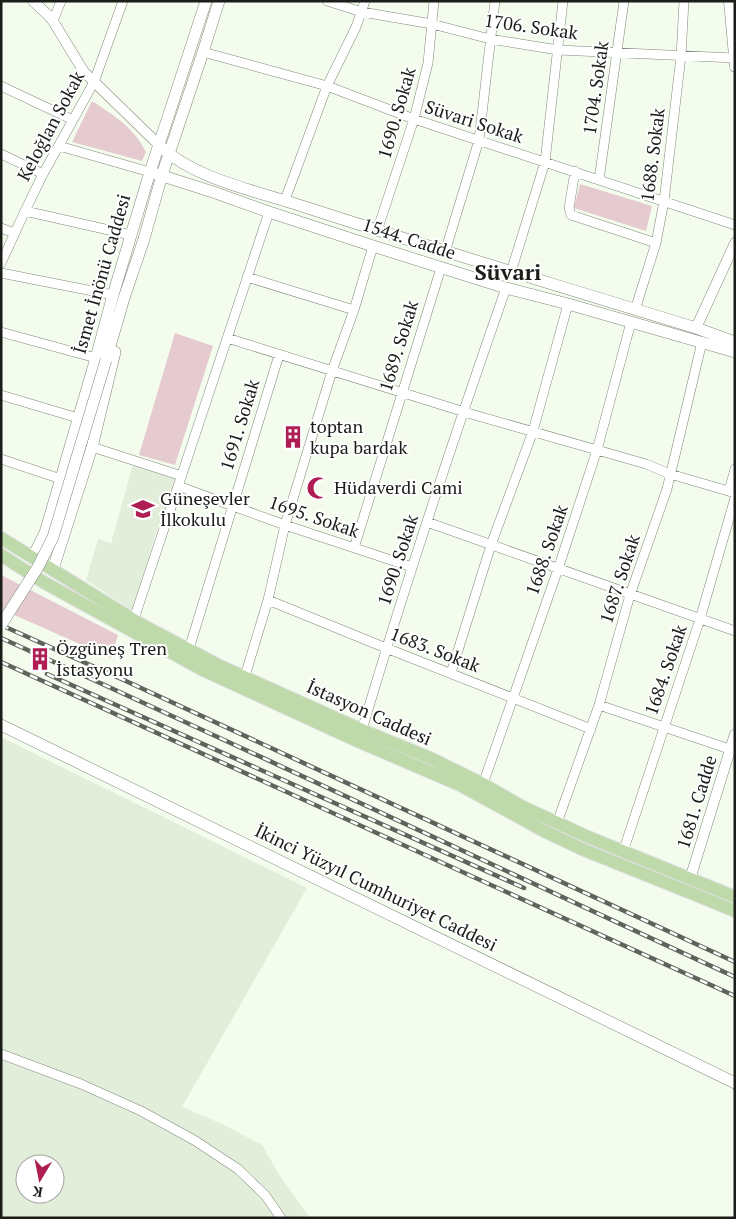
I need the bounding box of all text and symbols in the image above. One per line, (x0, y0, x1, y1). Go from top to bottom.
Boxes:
street label: 1706. Sokak (483, 8, 580, 45)
street label: 1704. Sokak (577, 39, 614, 136)
street label: 1690. Sokak (372, 63, 421, 161)
street label: Keloğlan Sokak (11, 66, 90, 185)
street label: Süvari Sokak (422, 94, 527, 148)
street label: 1688. Sokak (634, 106, 670, 203)
street label: İsmet İnönü Caddesi (67, 191, 135, 356)
street label: 1544. Cadde (360, 212, 459, 264)
district label: Süvari (475, 257, 541, 286)
street label: 1689. Sokak (373, 296, 424, 394)
street label: 1691. Sokak (214, 375, 265, 473)
place label: toptan kupa bardak (310, 414, 408, 459)
building icon: toptan kupa bardak (280, 424, 306, 450)
mosque icon: Hüdaverdi Cami (305, 475, 331, 501)
place label: Hüdaverdi Cami (334, 475, 463, 499)
place label: Güneşevler İlkokulu (160, 486, 250, 531)
street label: 1695. Sokak (266, 489, 363, 543)
school or university icon: Güneşevler İlkokulu (130, 496, 156, 522)
street label: 1688. Sokak (519, 501, 573, 598)
street label: 1690. Sokak (371, 510, 423, 608)
street label: 1687. Sokak (593, 530, 645, 626)
street label: 1683. Sokak (387, 621, 484, 677)
street label: 1684. Sokak (638, 621, 692, 718)
place label: Özgüneş Tren İstasyonu (56, 636, 167, 681)
building icon: Özgüneş Tren İstasyonu (27, 646, 53, 672)
street label: İstasyon Caddesi (303, 674, 436, 750)
street label: 1681. Cadde (670, 752, 722, 851)
street label: İkinci Yüzyıl Cumhuriyet Caddesi (251, 818, 501, 956)
north arrow (15, 1154, 65, 1204)
text: K (31, 1182, 44, 1203)

